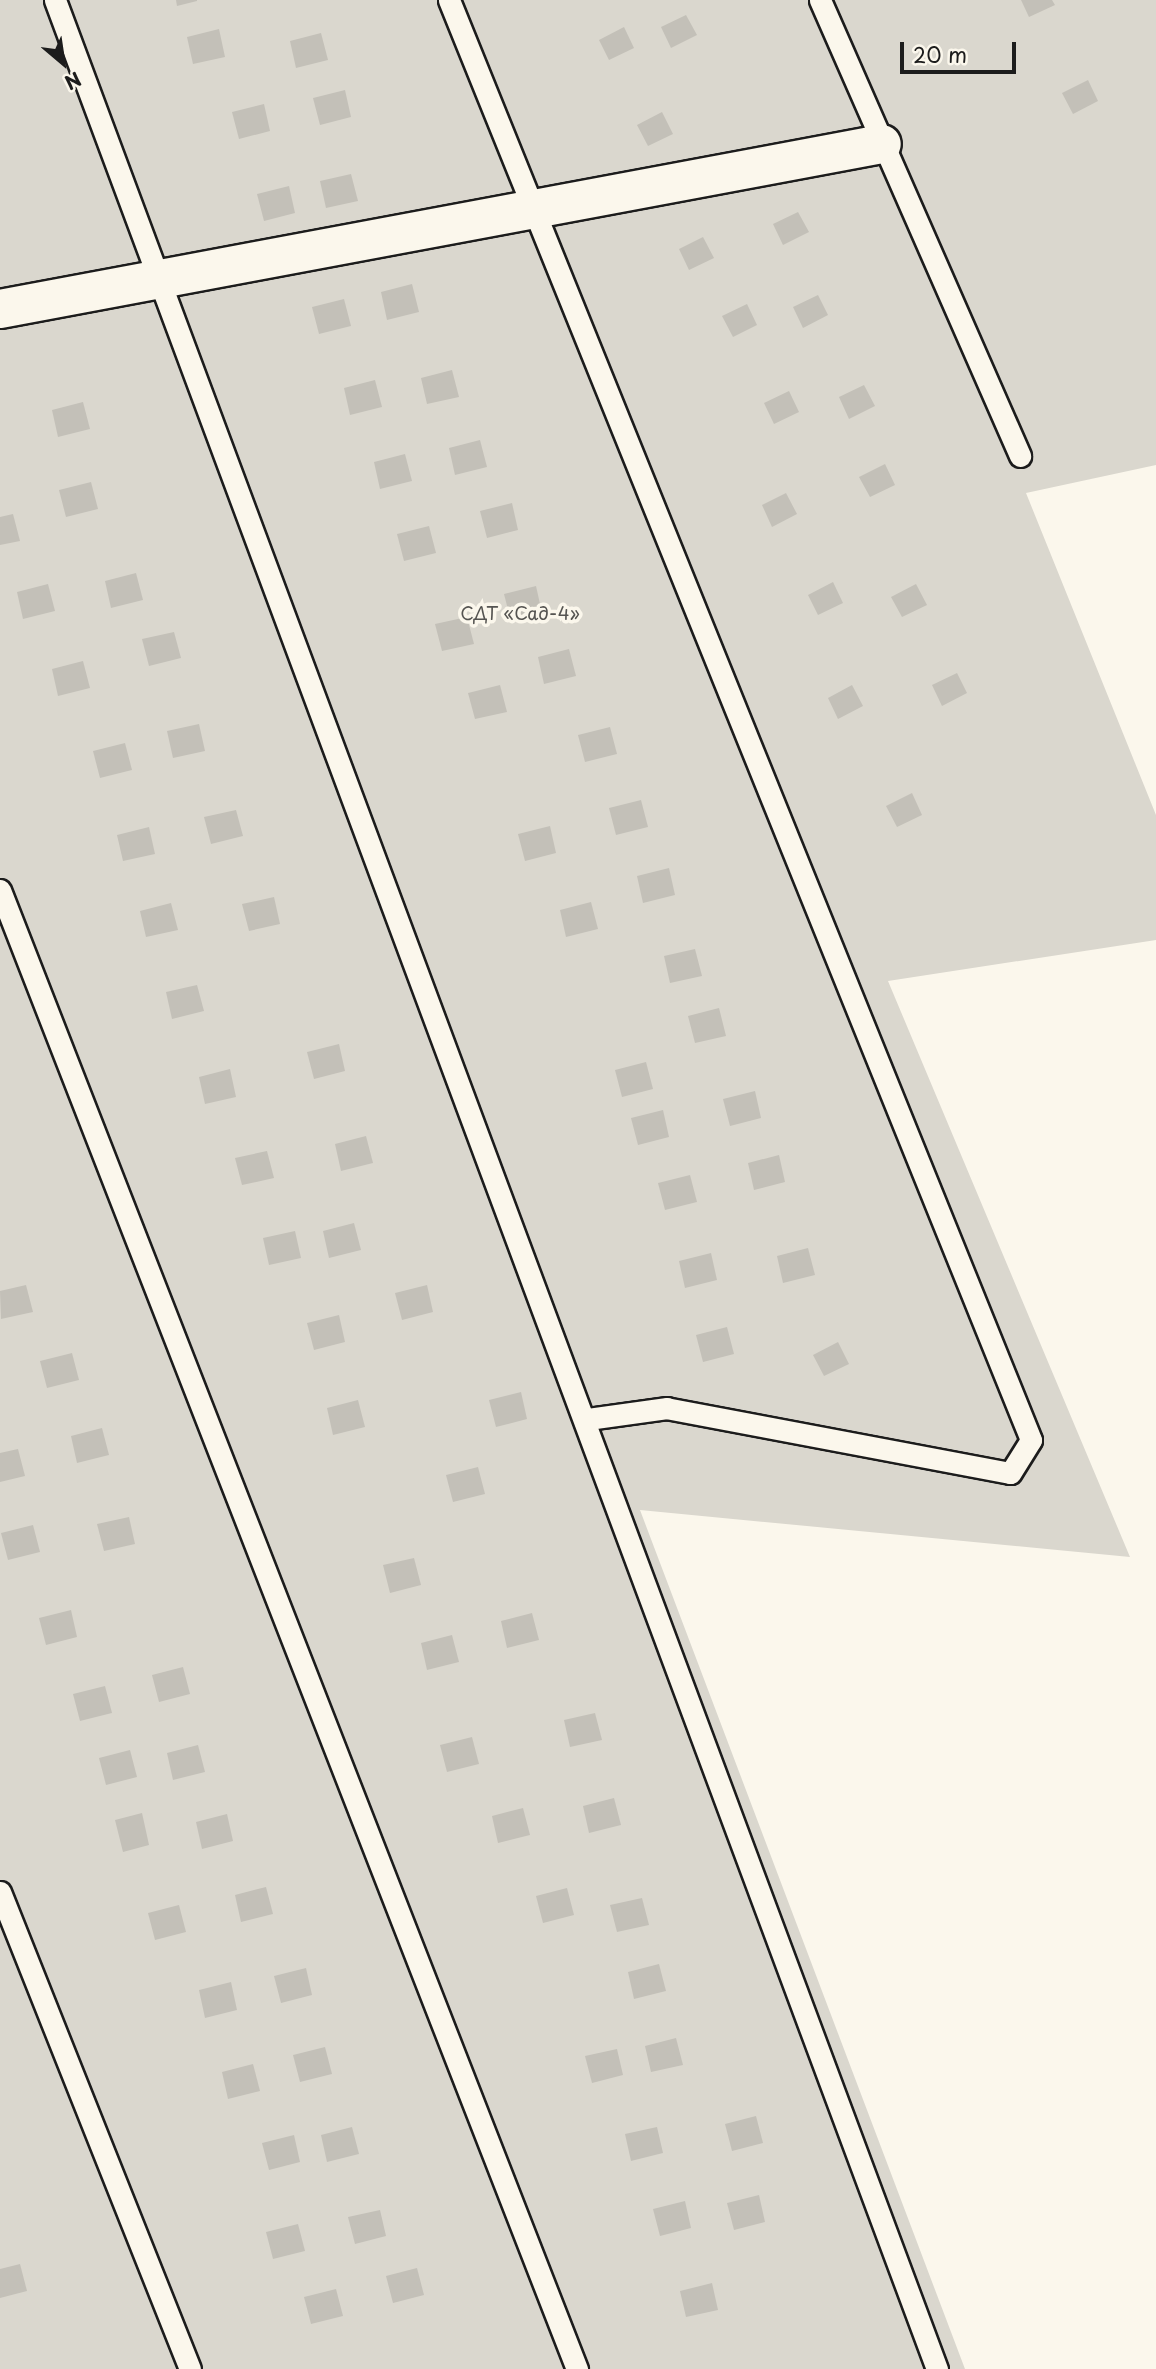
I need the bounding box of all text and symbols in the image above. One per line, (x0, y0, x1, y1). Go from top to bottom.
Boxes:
north arrow (28, 28, 98, 98)
scale bar (904, 28, 1020, 72)
text: 20 m (913, 38, 967, 70)
text: N (60, 65, 87, 97)
park label: СДТ «Сад-4» (460, 602, 580, 624)

